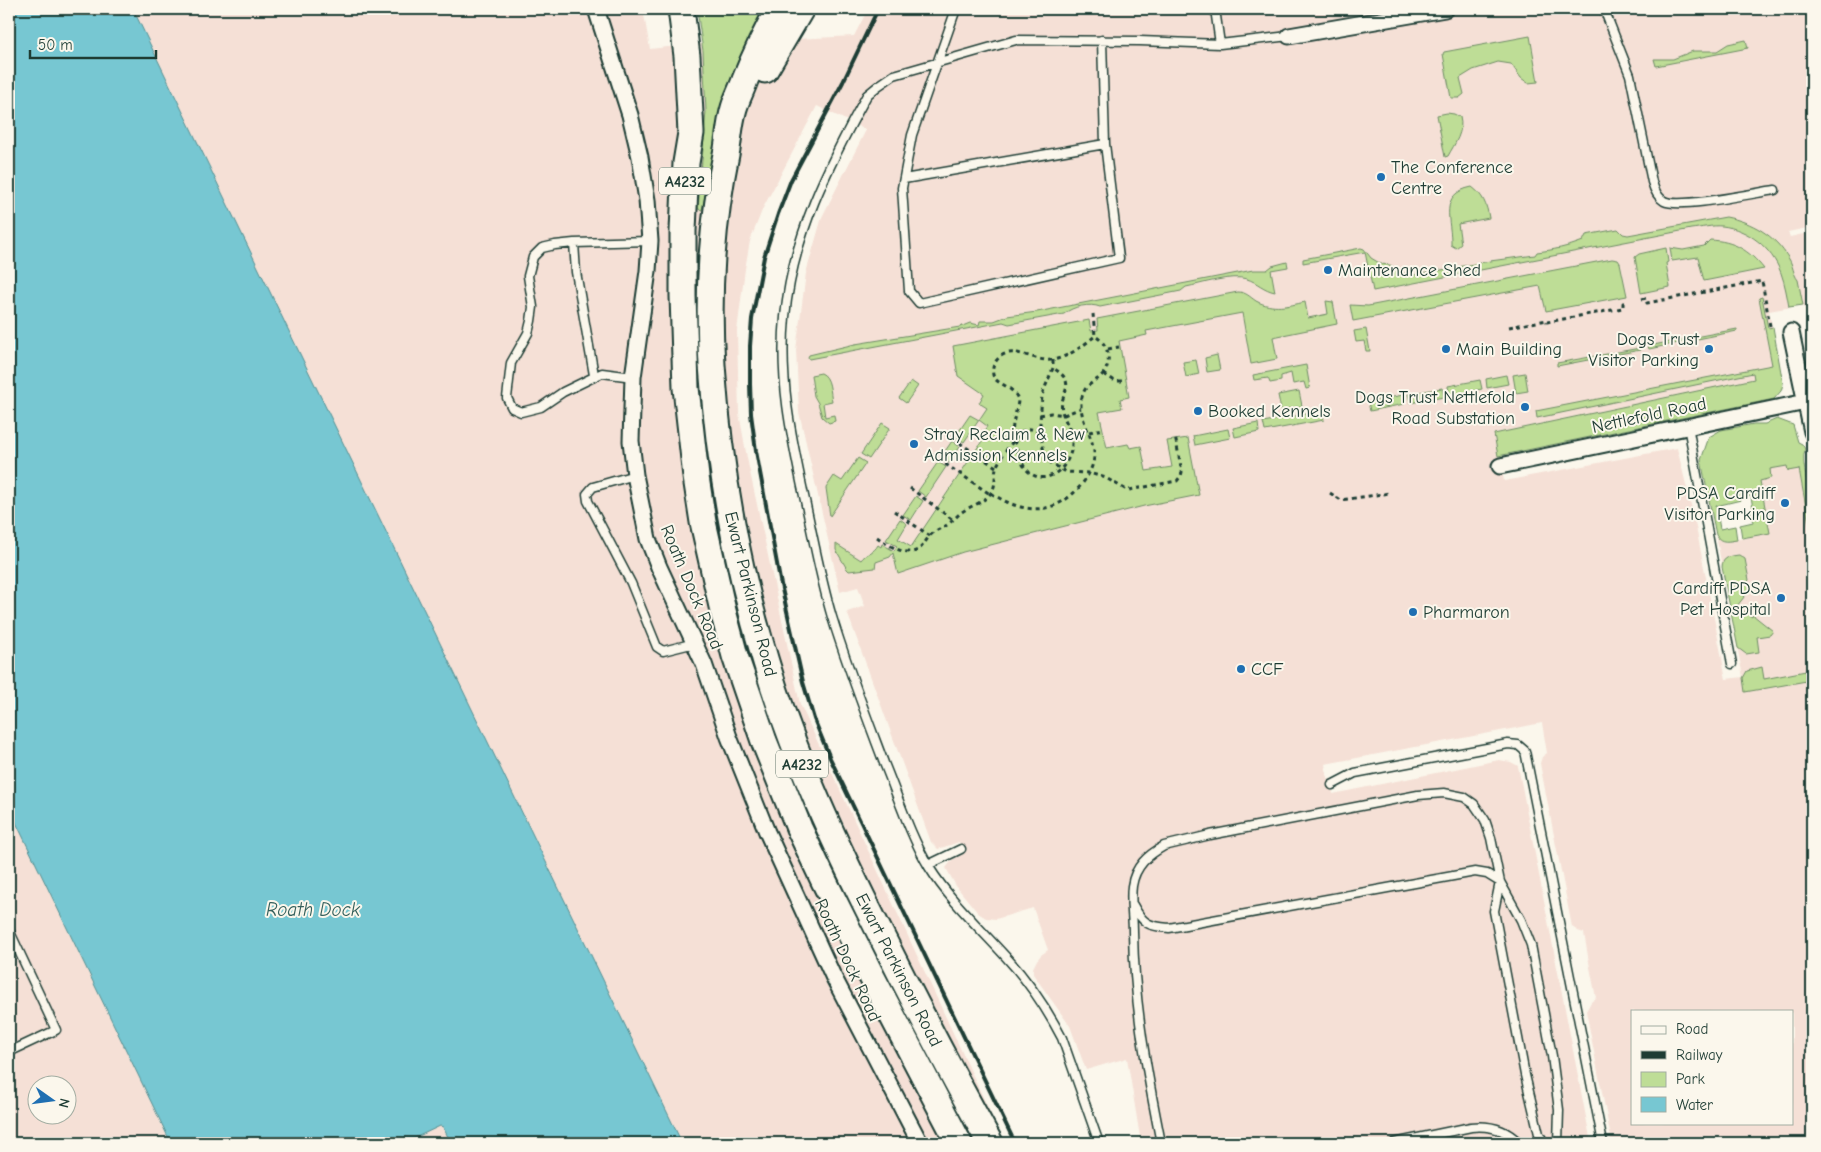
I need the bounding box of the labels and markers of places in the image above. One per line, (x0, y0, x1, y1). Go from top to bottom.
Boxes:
place label: The Conference Centre (1391, 157, 1513, 199)
marker: The Conference Centre (1375, 171, 1387, 183)
place label: Maintenance Shed (1338, 260, 1481, 281)
marker: Maintenance Shed (1322, 264, 1334, 276)
place label: Dogs Trust Visitor Parking (1588, 329, 1700, 371)
place label: Main Building (1456, 339, 1562, 360)
marker: Main Building (1440, 343, 1452, 355)
marker: Dogs Trust Visitor Parking (1703, 343, 1715, 355)
place label: Dogs Trust Nettlefold Road Substation (1355, 387, 1515, 429)
place label: Booked Kennels (1208, 401, 1331, 422)
marker: Dogs Trust Nettlefold Road Substation (1519, 401, 1531, 413)
marker: Booked Kennels (1192, 405, 1204, 417)
place label: Stray Reclaim & New Admission Kennels (924, 424, 1085, 466)
marker: Stray Reclaim & New Admission Kennels (908, 438, 920, 450)
place label: PDSA Cardiff Visitor Parking (1664, 483, 1776, 525)
marker: PDSA Cardiff Visitor Parking (1779, 497, 1791, 509)
place label: Cardiff PDSA Pet Hospital (1673, 578, 1771, 620)
marker: Cardiff PDSA Pet Hospital (1775, 592, 1787, 604)
place label: Pharmaron (1423, 602, 1510, 623)
marker: Pharmaron (1407, 606, 1419, 618)
place label: CCF (1251, 659, 1284, 680)
marker: CCF (1235, 663, 1247, 675)

